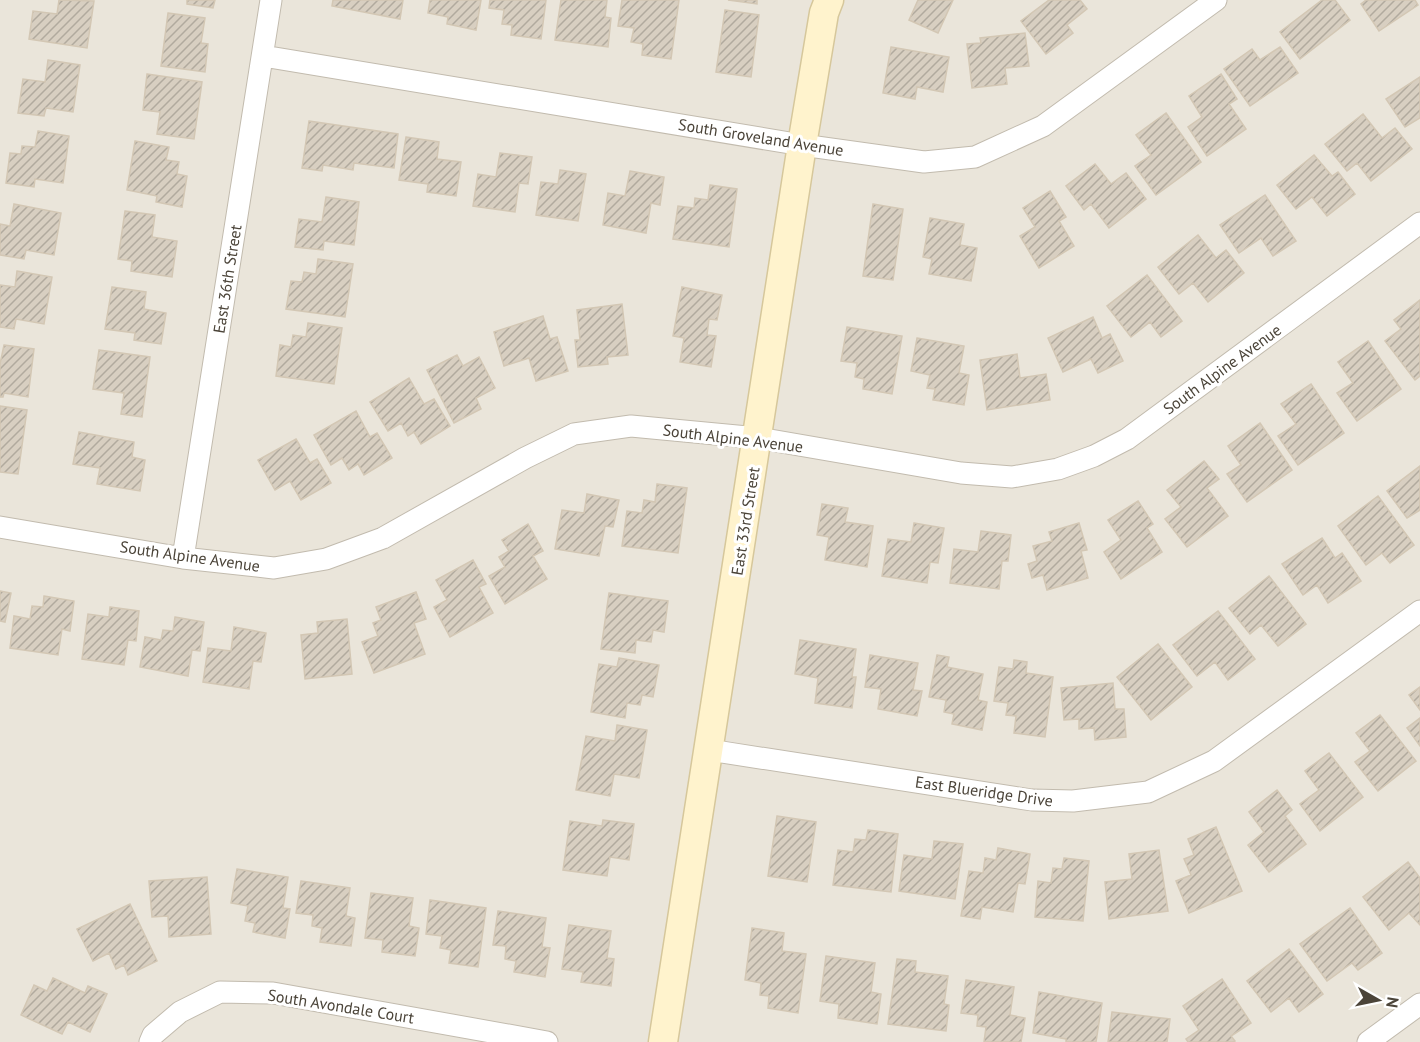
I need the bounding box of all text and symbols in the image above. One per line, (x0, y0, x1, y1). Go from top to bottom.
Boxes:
street label: South Groveland Avenue (677, 114, 845, 160)
street label: East 36th Street (209, 223, 246, 335)
street label: South Alpine Avenue (1159, 319, 1285, 419)
street label: South Alpine Avenue (662, 419, 804, 457)
street label: East 33rd Street (727, 465, 764, 577)
street label: South Alpine Avenue (119, 536, 261, 576)
street label: East Blueridge Drive (914, 771, 1054, 811)
north arrow (1348, 970, 1408, 1030)
street label: South Avondale Court (266, 985, 416, 1028)
text: N (1382, 996, 1404, 1009)

